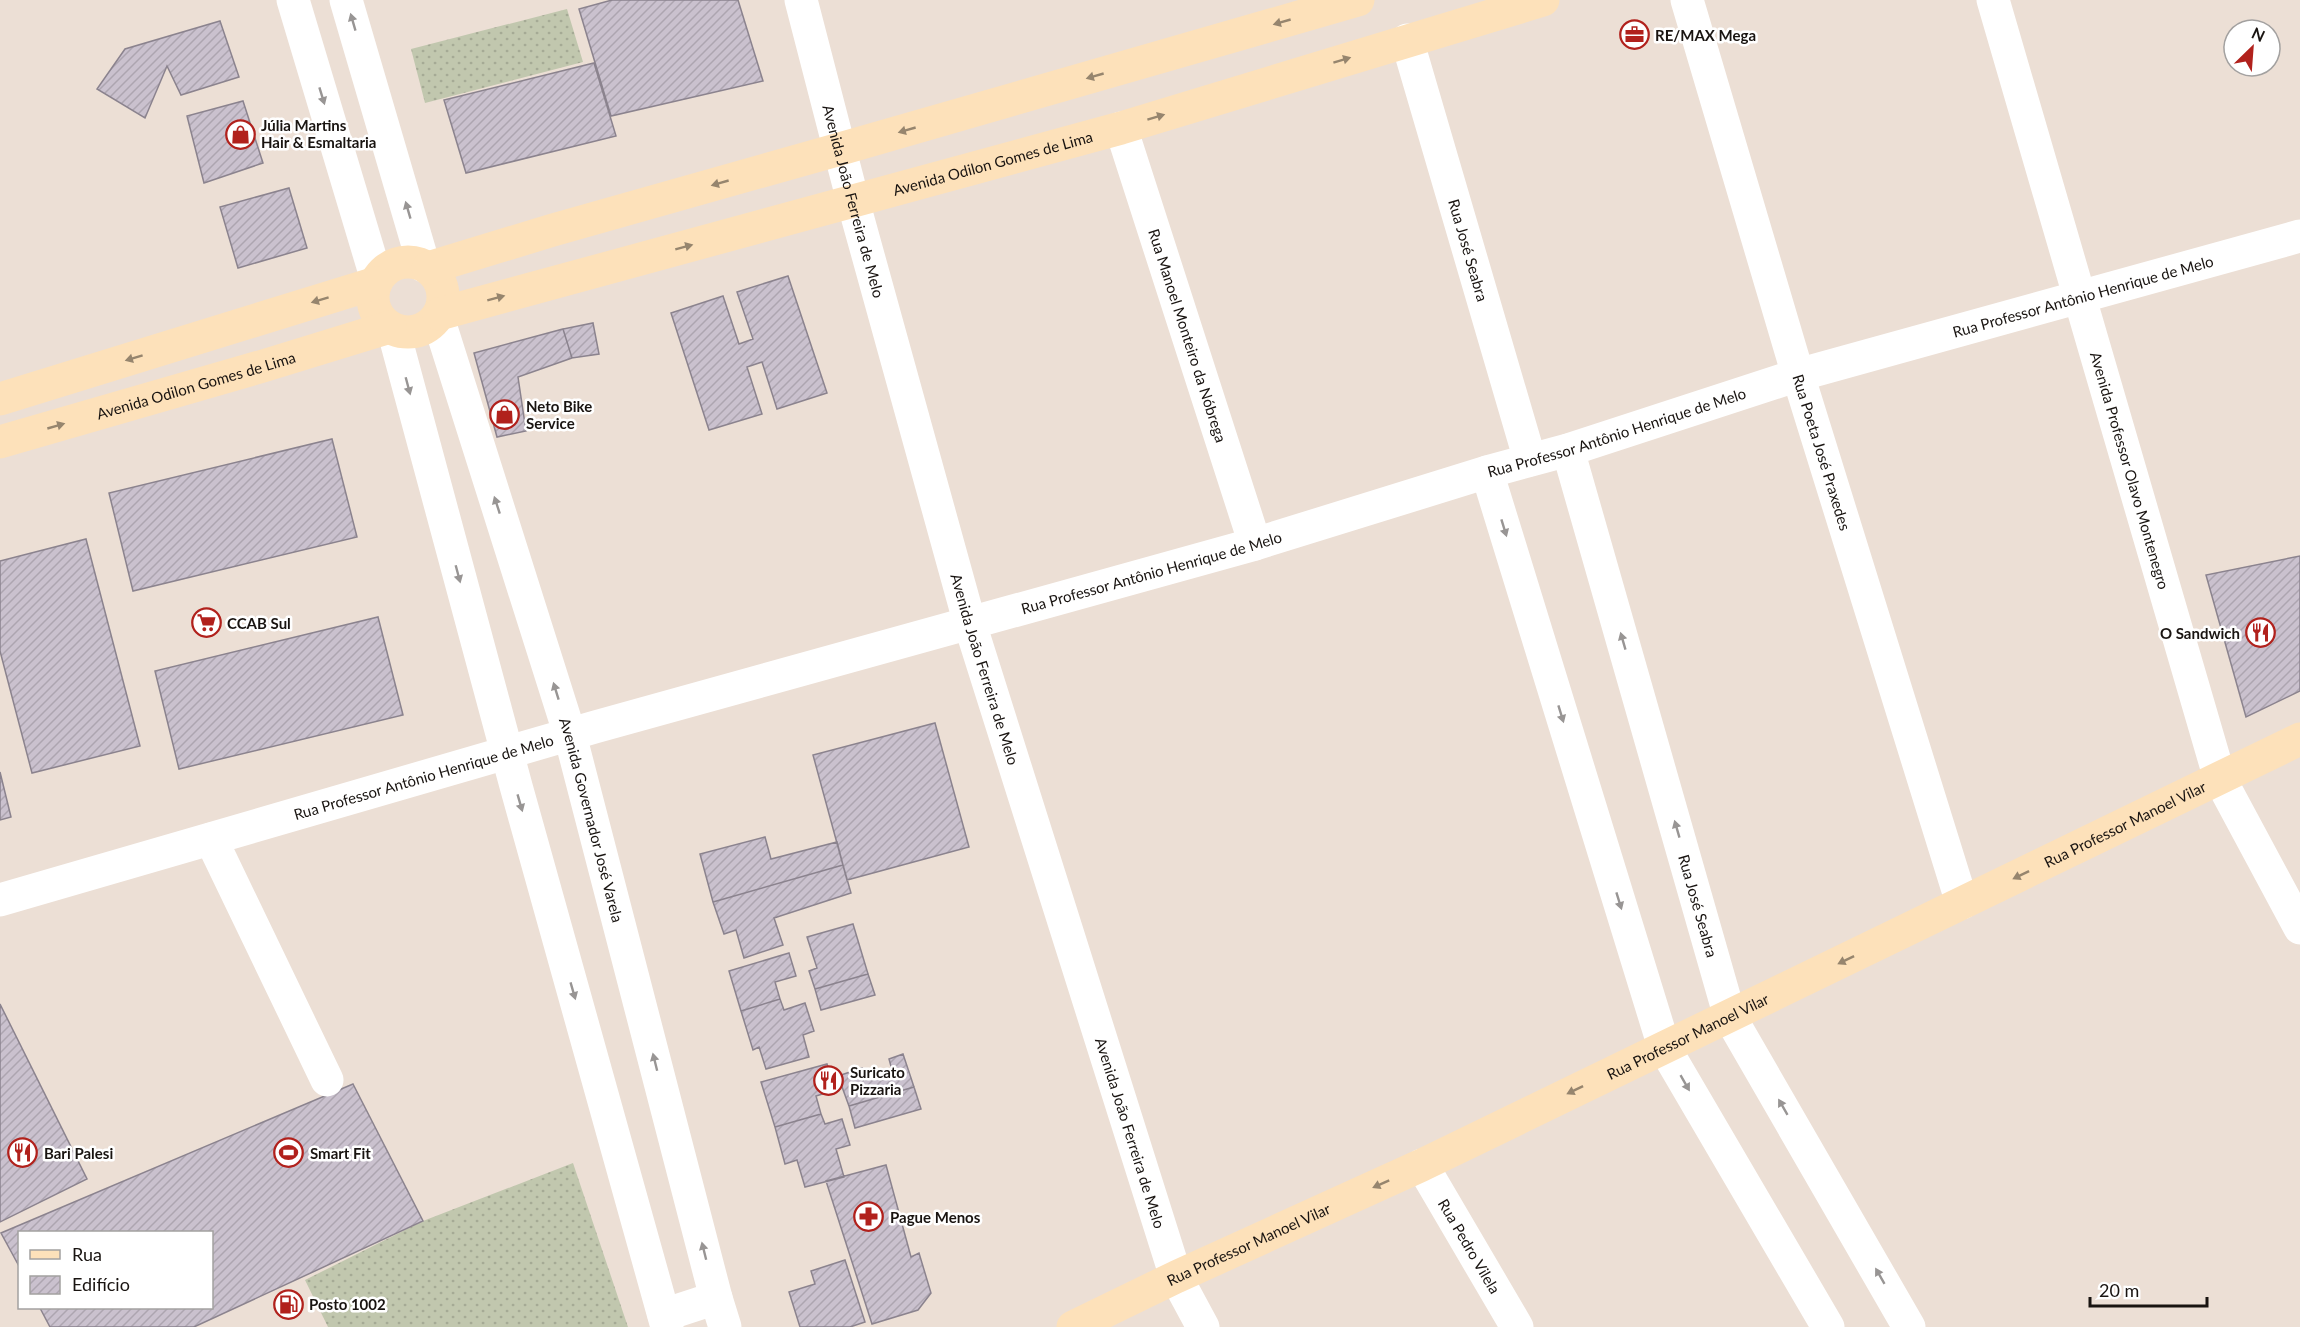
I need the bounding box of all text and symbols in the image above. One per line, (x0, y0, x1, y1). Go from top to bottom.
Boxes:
one-way arrow (348, 13, 357, 31)
one-way arrow (1273, 18, 1291, 27)
north arrow (2222, 18, 2282, 78)
office icon: RE/MAX Mega (1618, 19, 1650, 51)
text: N (2249, 23, 2268, 45)
place label: RE/MAX Mega (1655, 26, 1756, 44)
one-way arrow (1333, 55, 1351, 64)
one-way arrow (1085, 72, 1103, 81)
one-way arrow (318, 87, 327, 105)
street label: Avenida João Ferreira de Melo (819, 103, 888, 300)
one-way arrow (1147, 112, 1165, 121)
place label: Júlia Martins Hair & Esmaltaria (261, 116, 376, 151)
shop icon: Júlia Martins Hair & Esmaltaria (224, 118, 256, 150)
one-way arrow (898, 126, 916, 135)
street label: Avenida Odilon Gomes de Lima (891, 127, 1095, 199)
one-way arrow (710, 179, 728, 188)
street label: Rua José Seabra (1445, 197, 1492, 304)
one-way arrow (403, 201, 412, 219)
street label: Rua Manoel Monteiro da Nóbrega (1145, 226, 1231, 445)
one-way arrow (675, 242, 693, 251)
street label: Rua Professor Antônio Henrique de Melo (1951, 251, 2215, 341)
one-way arrow (487, 293, 505, 302)
one-way arrow (311, 296, 329, 306)
street label: Avenida Odilon Gomes de Lima (94, 348, 298, 423)
street label: Avenida Professor Olavo Montenegro (2087, 349, 2173, 591)
one-way arrow (125, 354, 143, 363)
street label: Rua Poeta José Praxedes (1789, 372, 1855, 533)
one-way arrow (404, 377, 413, 395)
street label: Rua Professor Antônio Henrique de Melo (1485, 384, 1748, 481)
place label: Neto Bike Service (526, 397, 592, 432)
shop icon: Neto Bike Service (489, 399, 521, 431)
one-way arrow (47, 420, 65, 430)
one-way arrow (492, 496, 501, 514)
one-way arrow (1500, 519, 1509, 537)
street label: Rua Professor Antônio Henrique de Melo (1019, 527, 1284, 617)
one-way arrow (454, 565, 464, 583)
street label: Avenida João Ferreira de Melo (947, 571, 1023, 767)
supermarket icon: CCAB Sul (190, 607, 222, 639)
place label: CCAB Sul (227, 614, 291, 632)
restaurant icon: O Sandwich (2245, 617, 2277, 649)
place label: O Sandwich (2160, 624, 2240, 642)
one-way arrow (1618, 632, 1627, 650)
one-way arrow (551, 682, 561, 700)
one-way arrow (1557, 705, 1567, 723)
street label: Avenida Governador José Varela (556, 715, 627, 924)
street label: Rua Professor Antônio Henrique de Melo (291, 731, 555, 823)
street label: Rua Professor Manoel Vilar (2041, 777, 2209, 871)
one-way arrow (516, 794, 526, 812)
one-way arrow (1672, 820, 1681, 838)
street label: Rua José Seabra (1675, 852, 1721, 959)
one-way arrow (2012, 870, 2029, 880)
one-way arrow (1615, 892, 1624, 910)
one-way arrow (1837, 956, 1854, 965)
one-way arrow (569, 982, 578, 1000)
street label: Rua Professor Manoel Vilar (1604, 989, 1772, 1083)
street label: Avenida João Ferreira de Melo (1092, 1035, 1169, 1230)
one-way arrow (650, 1053, 659, 1071)
place label: Suricato Pizzaria (850, 1063, 905, 1098)
restaurant icon: Suricato Pizzaria (813, 1065, 845, 1097)
one-way arrow (1679, 1075, 1690, 1091)
one-way arrow (1567, 1086, 1584, 1095)
one-way arrow (1778, 1099, 1788, 1116)
restaurant icon: Bari Palesi (7, 1137, 39, 1169)
sports icon: Smart Fit (273, 1137, 305, 1169)
place label: Bari Palesi (44, 1144, 113, 1162)
place label: Smart Fit (310, 1144, 371, 1162)
one-way arrow (1371, 1179, 1389, 1189)
street label: Rua Pedro Vilela (1435, 1195, 1504, 1297)
street label: Rua Professor Manoel Vilar (1164, 1199, 1333, 1289)
pharmacy icon: Pague Menos (853, 1201, 885, 1233)
place label: Pague Menos (890, 1208, 981, 1226)
legend (18, 1231, 213, 1309)
one-way arrow (698, 1241, 708, 1260)
text: Rua (72, 1243, 102, 1265)
one-way arrow (1875, 1267, 1885, 1284)
scale bar (2090, 1270, 2207, 1308)
text: Edifício (72, 1273, 130, 1295)
text: 20 m (2099, 1279, 2139, 1301)
fuel station icon: Posto 1002 (272, 1288, 304, 1320)
place label: Posto 1002 (309, 1295, 386, 1313)

